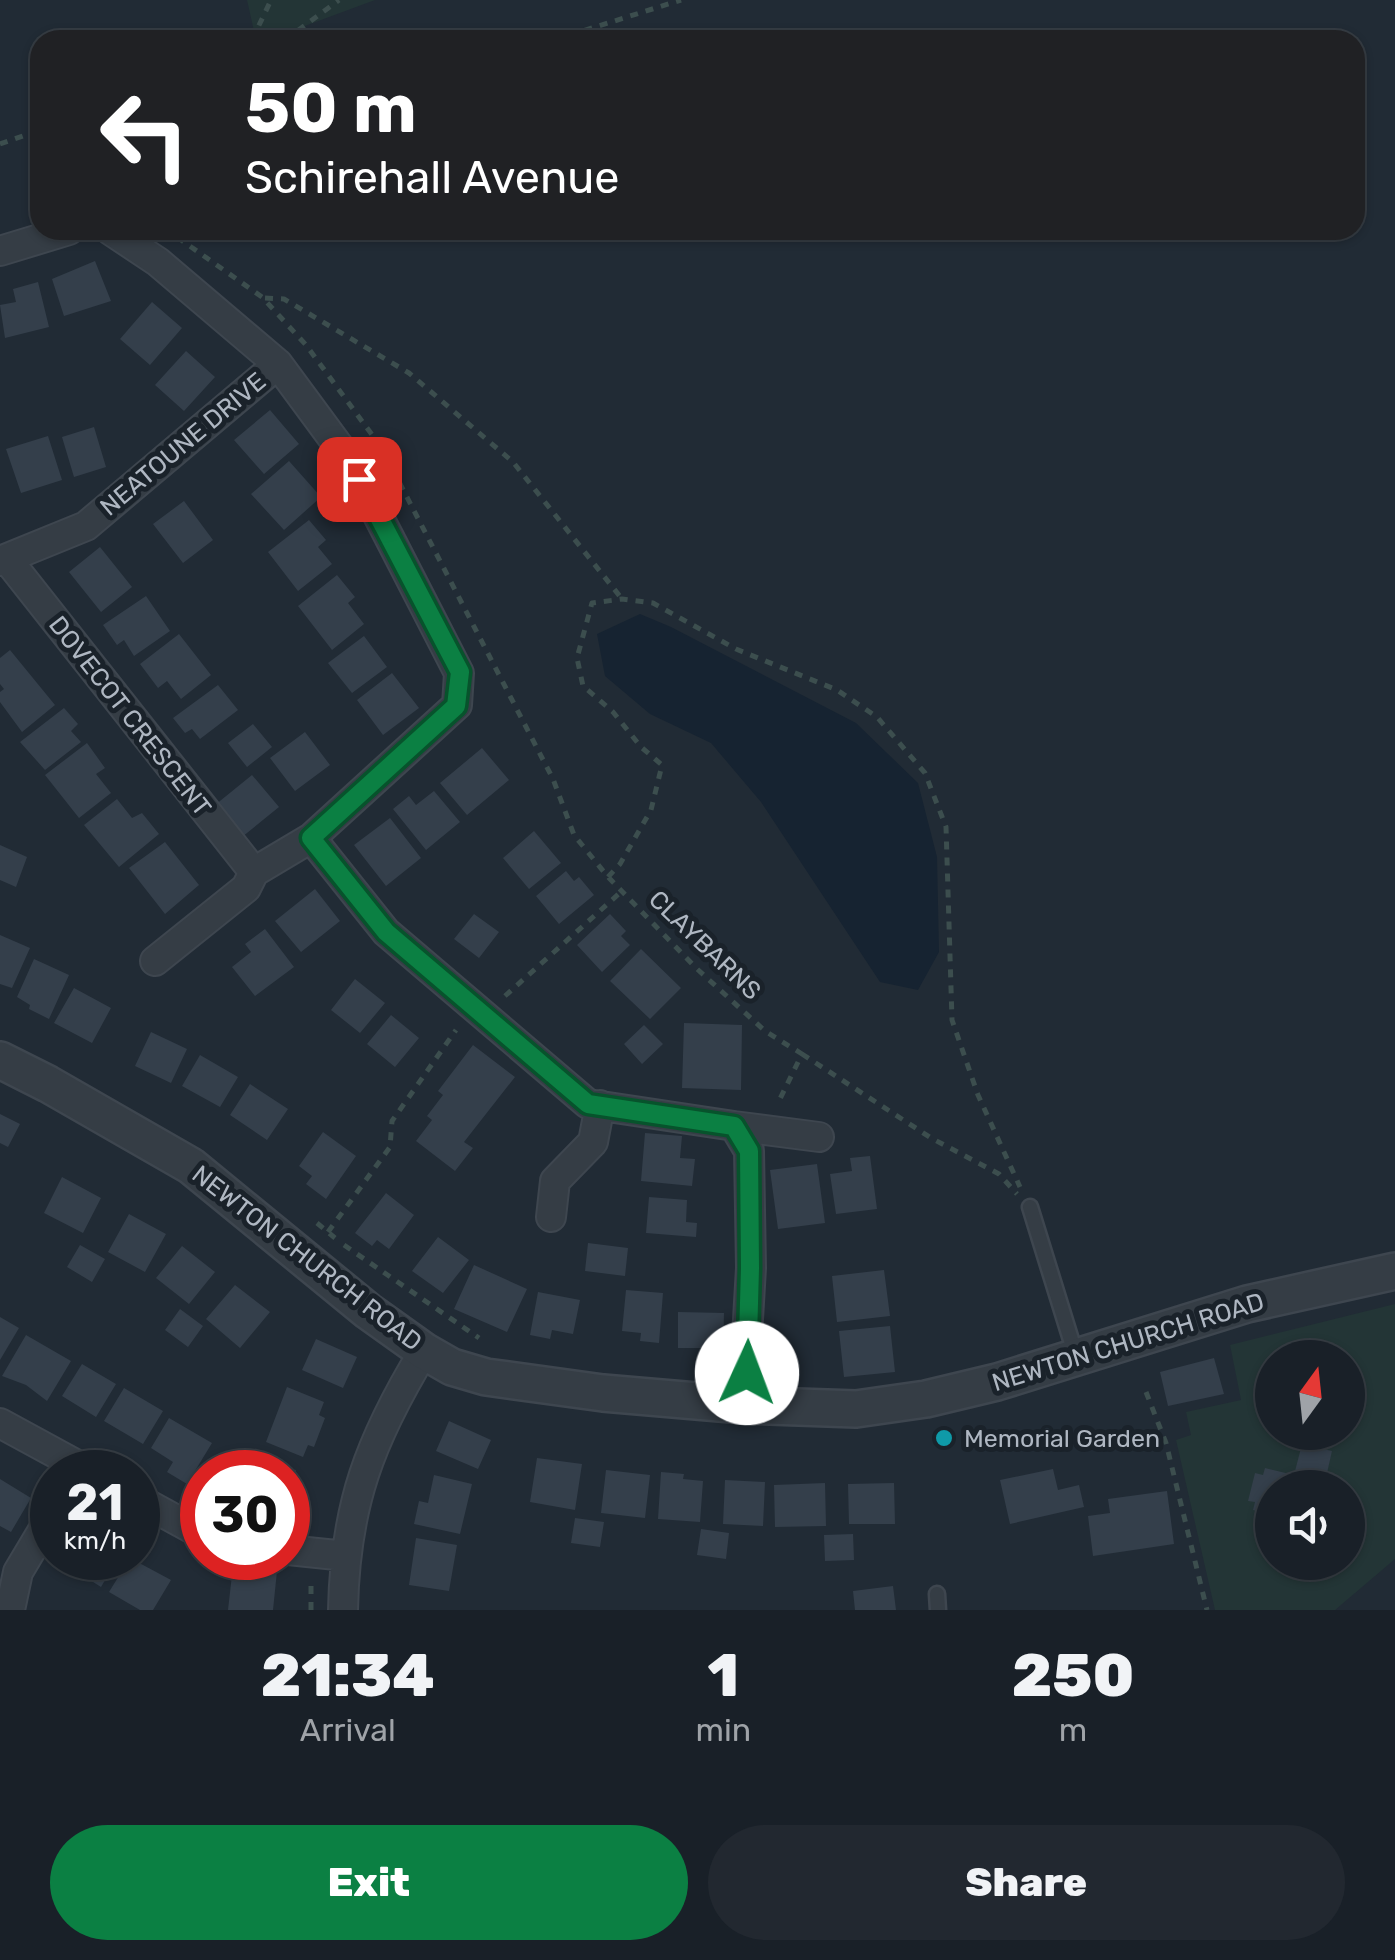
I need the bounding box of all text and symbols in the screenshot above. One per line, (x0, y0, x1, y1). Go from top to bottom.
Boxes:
text: 50 m (245, 67, 417, 150)
icon: left (80, 70, 210, 200)
text: Schirehall Avenue (245, 151, 620, 204)
street label: NEATOUNE DRIVE (95, 366, 271, 522)
pin (317, 437, 402, 522)
icon: arrive (332, 452, 387, 507)
street label: DOVECOT CRESCENT (43, 610, 217, 822)
street label: CLAYBARNS (643, 884, 767, 1006)
street label: NEWTON CHURCH ROAD (187, 1159, 427, 1357)
street label: NEWTON CHURCH ROAD (988, 1287, 1268, 1397)
position arrow (695, 1321, 799, 1425)
north arrow (1255, 1340, 1365, 1450)
map controls (1255, 1340, 1365, 1580)
place label: Memorial Garden (964, 1424, 1160, 1453)
marker: Memorial Garden (933, 1427, 955, 1449)
speed limit sign: 30 (180, 1450, 310, 1580)
button: sound (1255, 1470, 1365, 1580)
text: 21 (66, 1473, 124, 1533)
text: km/h (64, 1526, 126, 1555)
text: 21:34 (261, 1640, 435, 1711)
text: 1 (707, 1640, 739, 1711)
text: 250 (1012, 1640, 1134, 1711)
text: Arrival (300, 1711, 396, 1749)
text: min (696, 1711, 751, 1749)
text: m (1059, 1711, 1087, 1749)
button: Exit (50, 1825, 688, 1940)
button: Share (708, 1825, 1345, 1940)

